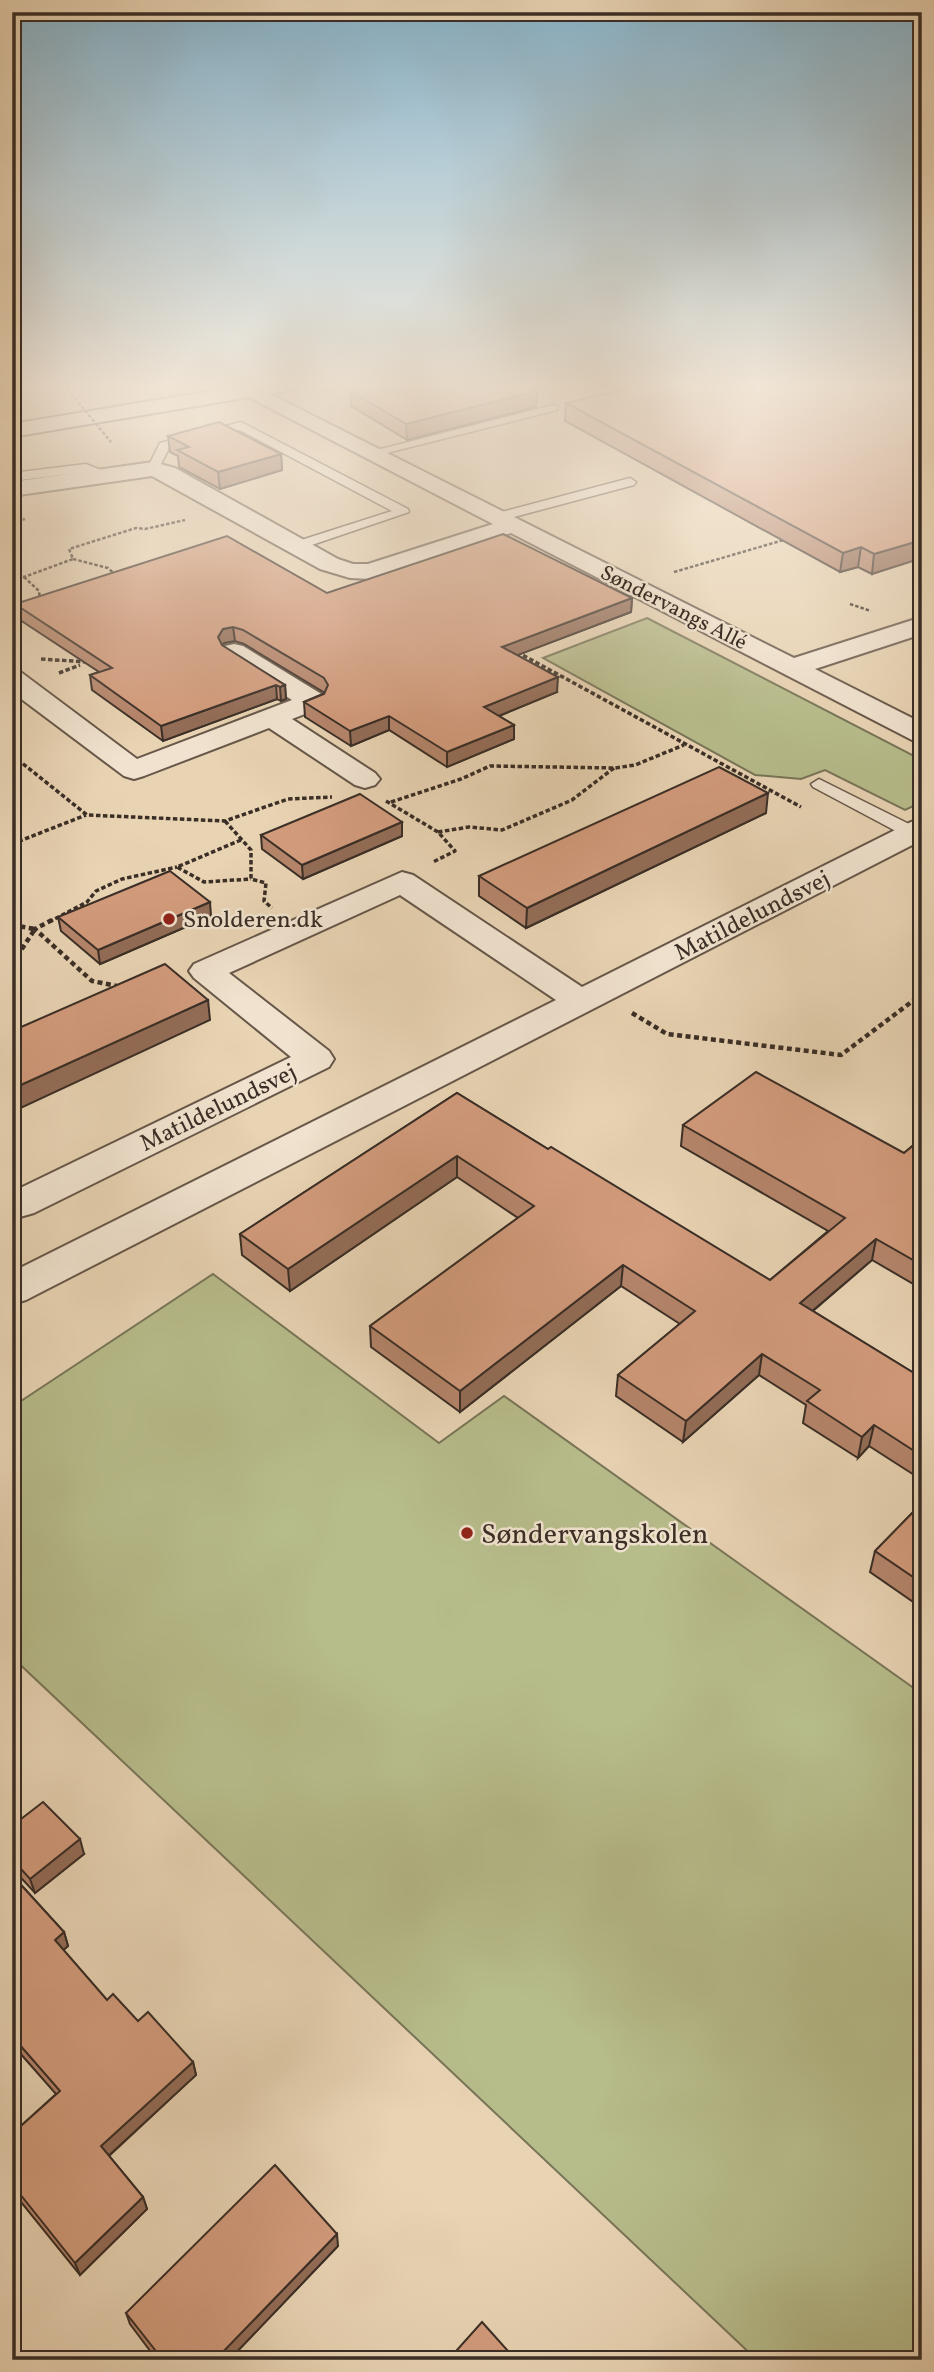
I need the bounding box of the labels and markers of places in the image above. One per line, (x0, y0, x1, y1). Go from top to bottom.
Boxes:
place label: Snolderen.dk (183, 904, 323, 938)
marker: Snolderen.dk (161, 911, 177, 927)
place label: Søndervangskolen (481, 1516, 708, 1555)
marker: Søndervangskolen (459, 1525, 475, 1541)

